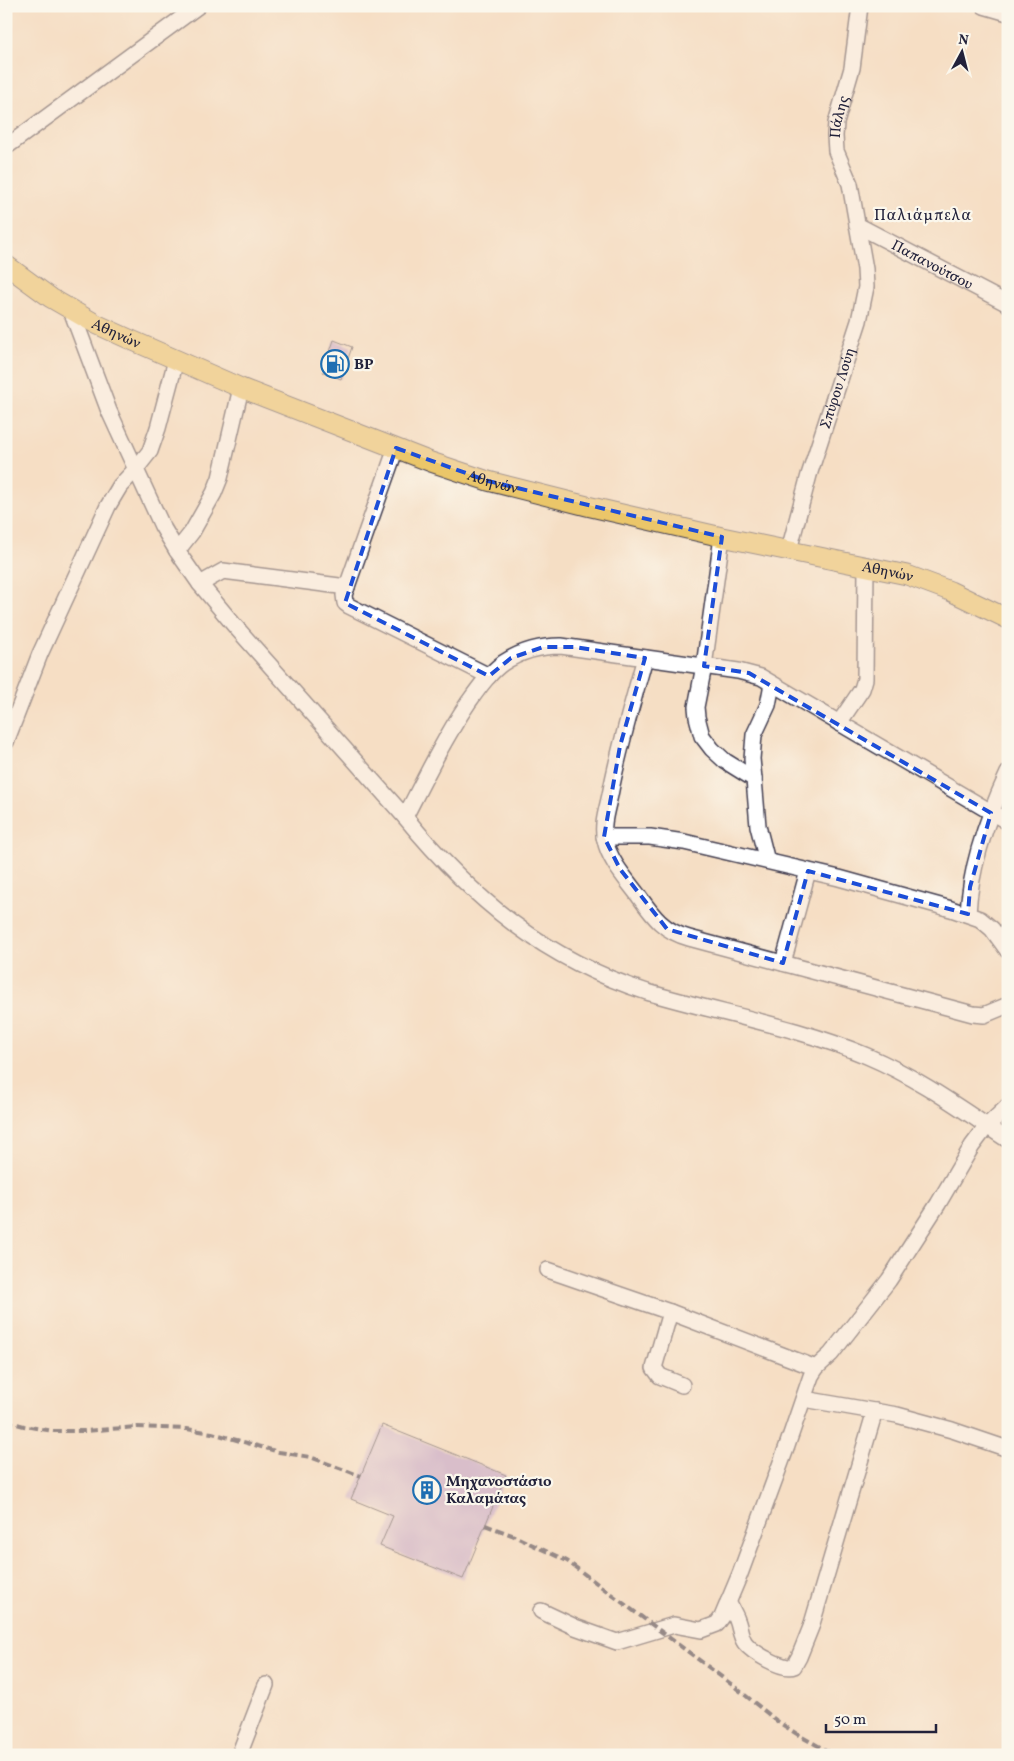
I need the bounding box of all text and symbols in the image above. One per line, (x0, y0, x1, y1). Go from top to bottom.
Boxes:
north arrow (936, 28, 986, 78)
text: N (957, 31, 970, 51)
street label: Πάλης (826, 93, 855, 139)
district label: Παλιάμπελα (874, 205, 972, 227)
street label: Παπανούτσου (887, 236, 976, 296)
street label: Αθηνών (88, 314, 144, 355)
street label: Σπύρου Λούη (816, 345, 862, 432)
fuel station icon: BP (320, 349, 350, 379)
place label: BP (354, 355, 374, 376)
street label: Αθηνών (464, 466, 520, 500)
street label: Αθηνών (860, 557, 916, 588)
place label: Μηχανοστάσιο Καλαμάτας (446, 1472, 552, 1510)
building icon: Μηχανοστάσιο Καλαμάτας (412, 1475, 442, 1505)
scale bar (826, 1701, 936, 1733)
text: 50 m (834, 1710, 866, 1731)

